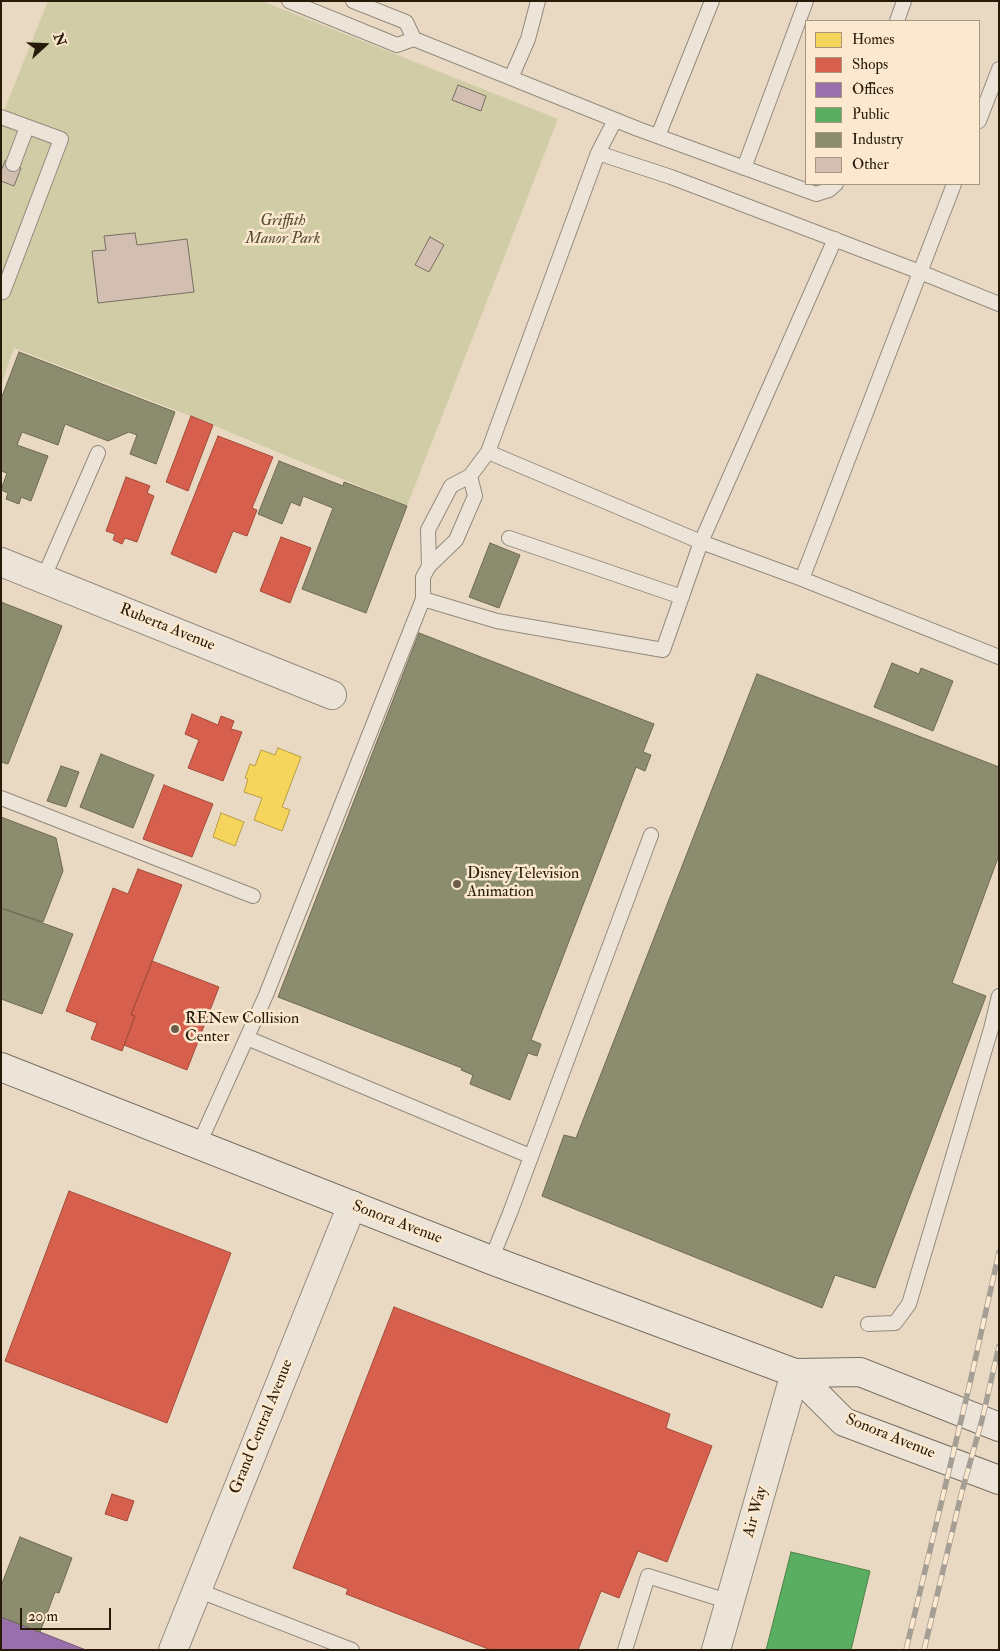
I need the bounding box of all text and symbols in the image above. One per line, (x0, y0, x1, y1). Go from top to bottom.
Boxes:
north arrow (20, 20, 70, 70)
legend (805, 20, 980, 185)
text: Homes (852, 30, 894, 49)
text: N (49, 31, 70, 48)
text: Shops (852, 55, 888, 74)
text: Offices (852, 80, 894, 99)
text: Public (852, 105, 890, 124)
text: Industry (852, 130, 903, 149)
text: Other (852, 155, 889, 174)
park label: Griffith Manor Park (246, 212, 320, 250)
street label: Ruberta Avenue (116, 600, 218, 656)
place label: Disney Television Animation (467, 865, 579, 903)
marker: Disney Television Animation (451, 878, 463, 890)
place label: RENew Collision Center (185, 1010, 299, 1048)
marker: RENew Collision Center (169, 1023, 181, 1035)
street label: Sonora Avenue (349, 1197, 445, 1249)
street label: Grand Central Avenue (226, 1357, 298, 1497)
street label: Sonora Avenue (842, 1410, 938, 1464)
street label: Air Way (740, 1484, 772, 1540)
scale bar (22, 1598, 114, 1630)
text: 20 m (28, 1607, 58, 1626)

